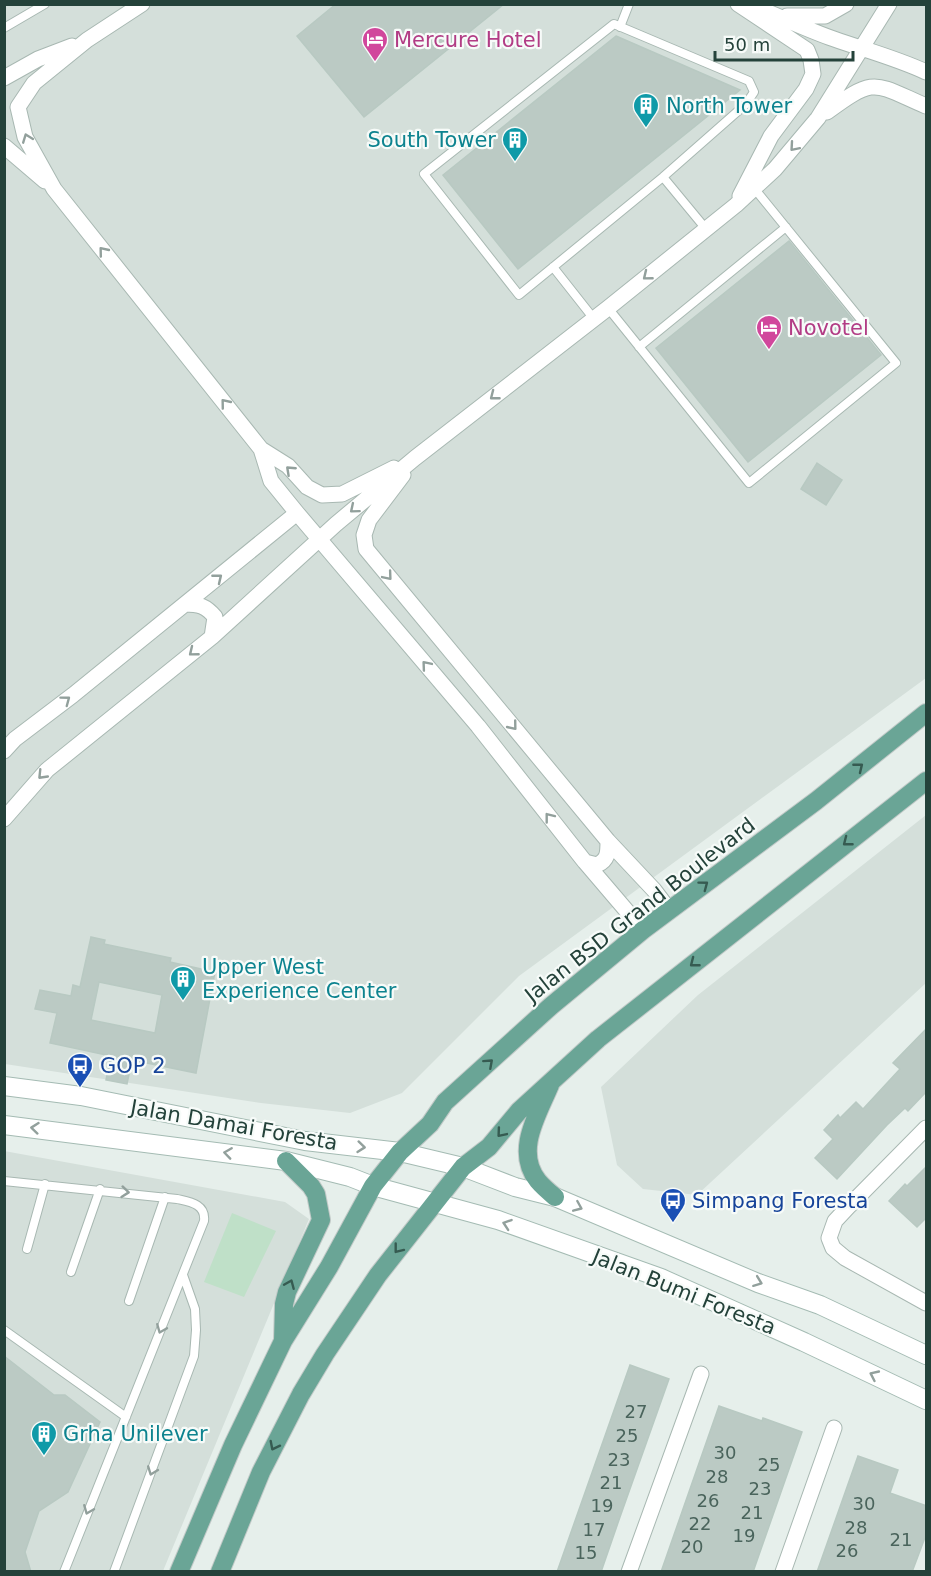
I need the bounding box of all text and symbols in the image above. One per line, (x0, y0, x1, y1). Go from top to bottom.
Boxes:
scale bar (715, 24, 853, 62)
hotel icon: Mercure Hotel (360, 25, 390, 63)
place label: Mercure Hotel (394, 28, 541, 52)
text: 50 m (724, 34, 770, 55)
building icon: North Tower (631, 91, 661, 129)
place label: North Tower (666, 94, 793, 118)
building icon: South Tower (500, 125, 530, 163)
place label: South Tower (367, 128, 496, 152)
one-way arrow (21, 133, 34, 143)
one-way arrow (790, 141, 801, 151)
one-way arrow (100, 247, 111, 258)
one-way arrow (643, 269, 654, 280)
hotel icon: Novotel (754, 313, 784, 351)
place label: Novotel (788, 316, 869, 340)
one-way arrow (490, 389, 501, 400)
one-way arrow (221, 399, 232, 410)
one-way arrow (287, 466, 297, 477)
one-way arrow (350, 502, 361, 513)
one-way arrow (381, 569, 392, 580)
one-way arrow (211, 574, 222, 585)
one-way arrow (189, 645, 200, 656)
one-way arrow (422, 661, 433, 672)
one-way arrow (59, 697, 70, 708)
one-way arrow (506, 719, 517, 730)
one-way arrow (852, 764, 863, 775)
one-way arrow (38, 769, 49, 779)
one-way arrow (545, 812, 556, 823)
street label: Jalan BSD Grand Boulevard (519, 813, 760, 1009)
one-way arrow (842, 835, 853, 846)
one-way arrow (697, 882, 708, 893)
place label: Upper West Experience Center (202, 955, 397, 1003)
one-way arrow (690, 955, 701, 966)
building icon: Upper West Experience Center (168, 964, 198, 1002)
bus stop icon: GOP 2 (65, 1051, 95, 1089)
place label: GOP 2 (100, 1054, 166, 1078)
one-way arrow (482, 1059, 492, 1070)
street label: Jalan Damai Foresta (127, 1095, 339, 1155)
one-way arrow (30, 1122, 39, 1135)
one-way arrow (497, 1126, 508, 1137)
one-way arrow (357, 1140, 366, 1153)
one-way arrow (223, 1147, 233, 1159)
one-way arrow (121, 1185, 130, 1198)
bus stop icon: Simpang Foresta (658, 1186, 688, 1224)
place label: Simpang Foresta (692, 1189, 868, 1213)
one-way arrow (572, 1200, 583, 1212)
one-way arrow (502, 1218, 513, 1231)
one-way arrow (394, 1243, 405, 1254)
street label: Jalan Bumi Foresta (587, 1243, 779, 1340)
one-way arrow (752, 1275, 763, 1287)
one-way arrow (283, 1279, 295, 1290)
one-way arrow (156, 1323, 168, 1334)
one-way arrow (869, 1370, 880, 1382)
house number: 27 (625, 1401, 647, 1422)
building icon: Grha Unilever (29, 1419, 59, 1457)
place label: Grha Unilever (63, 1422, 208, 1446)
house number: 25 (616, 1425, 638, 1446)
one-way arrow (270, 1439, 282, 1450)
house number: 30 (714, 1442, 736, 1463)
house number: 23 (608, 1449, 630, 1470)
house number: 25 (758, 1454, 780, 1475)
one-way arrow (147, 1465, 160, 1475)
house number: 28 (706, 1466, 728, 1487)
house number: 21 (600, 1472, 622, 1493)
house number: 23 (749, 1478, 771, 1499)
house number: 26 (697, 1490, 719, 1511)
house number: 30 (853, 1493, 875, 1514)
house number: 19 (591, 1495, 613, 1516)
house number: 21 (741, 1502, 763, 1523)
one-way arrow (83, 1504, 95, 1515)
house number: 22 (689, 1513, 711, 1534)
house number: 28 (845, 1517, 867, 1538)
house number: 17 (583, 1519, 605, 1540)
house number: 19 (733, 1525, 755, 1546)
house number: 21 (890, 1529, 912, 1550)
house number: 20 (681, 1536, 703, 1557)
house number: 26 (836, 1540, 858, 1561)
house number: 15 (575, 1542, 597, 1563)

